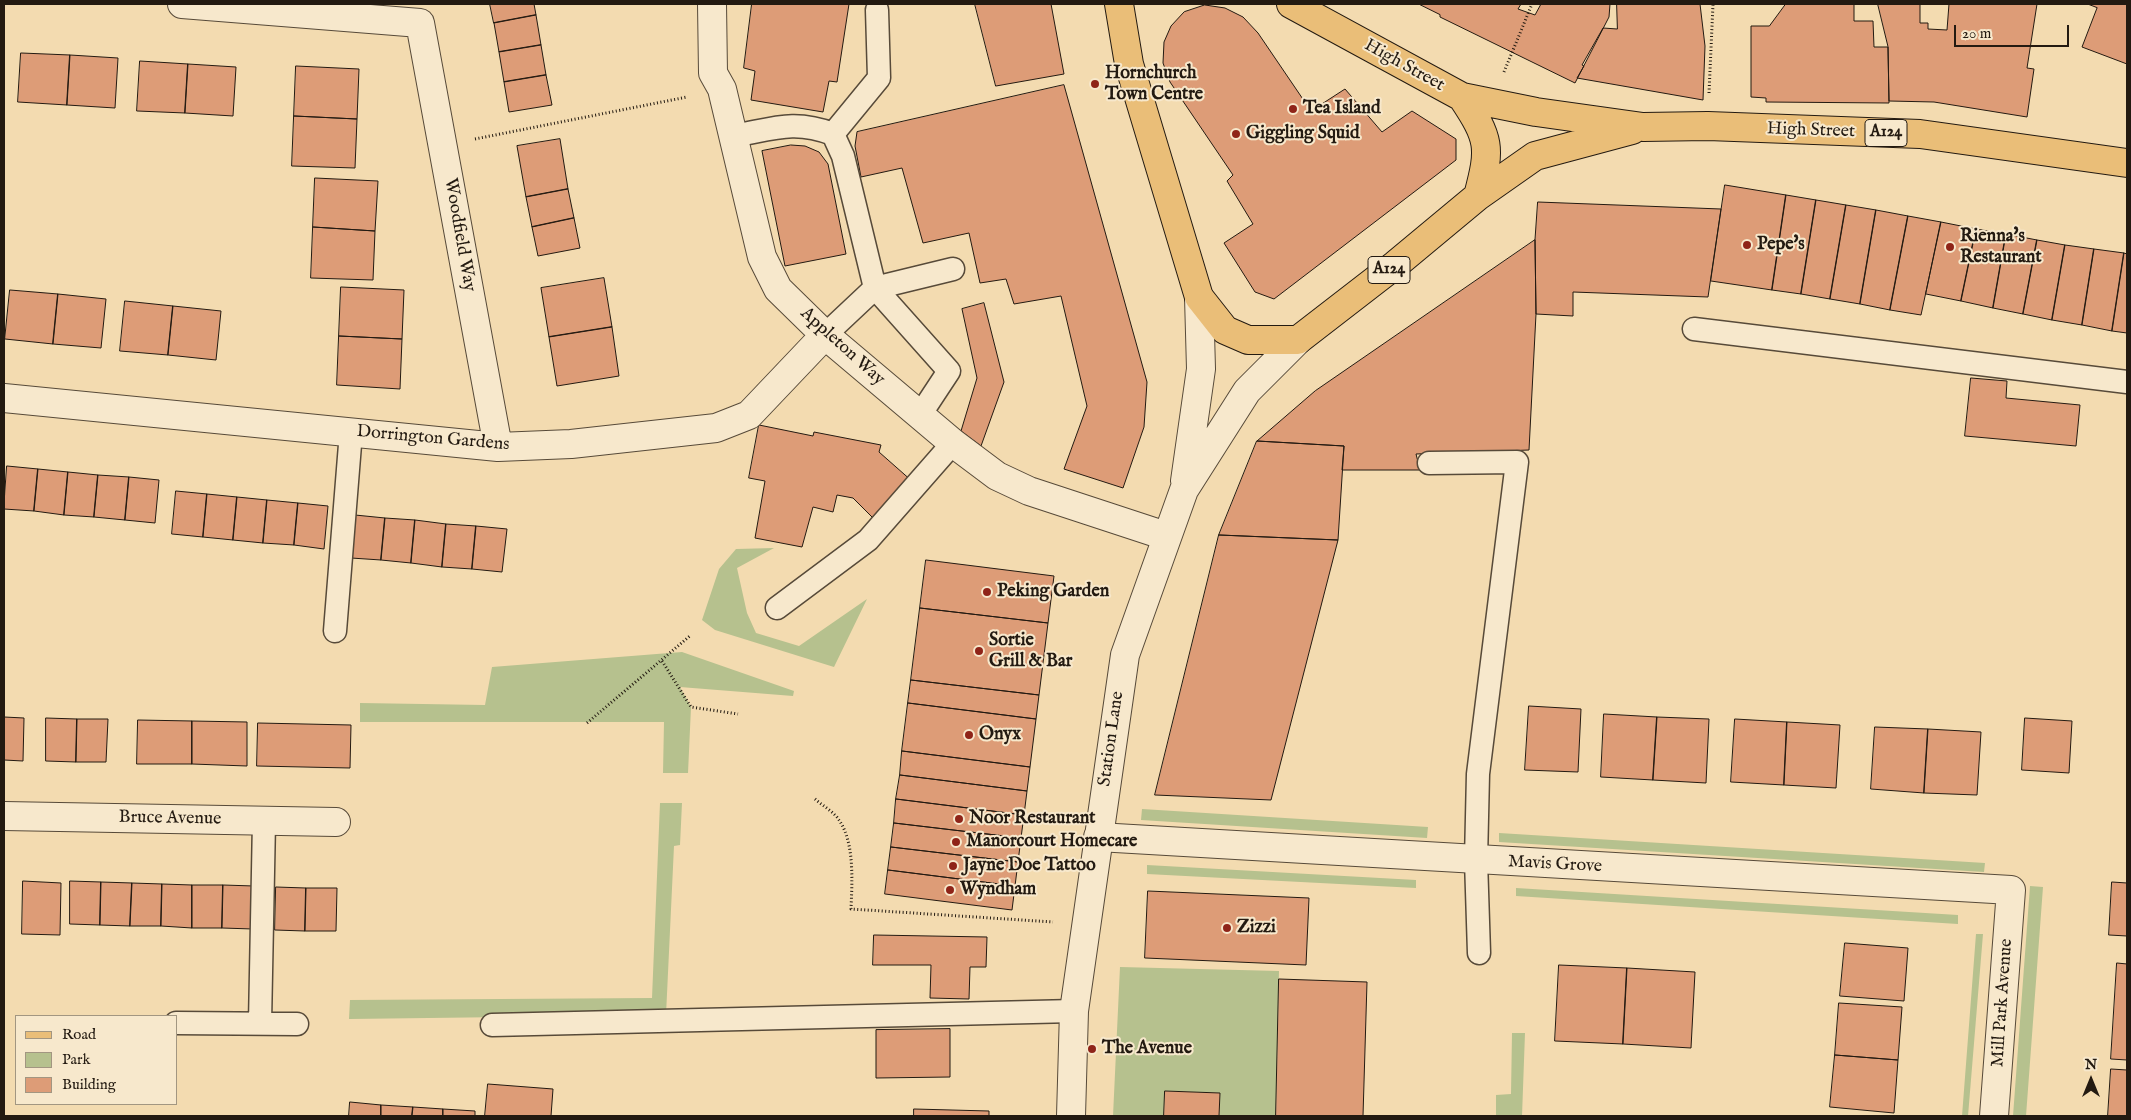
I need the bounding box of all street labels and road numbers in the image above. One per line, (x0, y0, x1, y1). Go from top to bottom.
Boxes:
street label: High Street (1360, 35, 1448, 97)
street label: High Street (1767, 119, 1855, 143)
road number: A124 (1865, 120, 1907, 146)
street label: Woodfield Way (438, 177, 480, 293)
road number: A124 (1368, 256, 1410, 284)
street label: Appleton Way (795, 303, 889, 391)
street label: Dorrington Gardens (356, 422, 510, 456)
street label: Station Lane (1095, 690, 1129, 788)
street label: Bruce Avenue (118, 807, 222, 831)
street label: Mavis Grove (1507, 852, 1603, 878)
street label: Mill Park Avenue (1988, 938, 2018, 1068)

